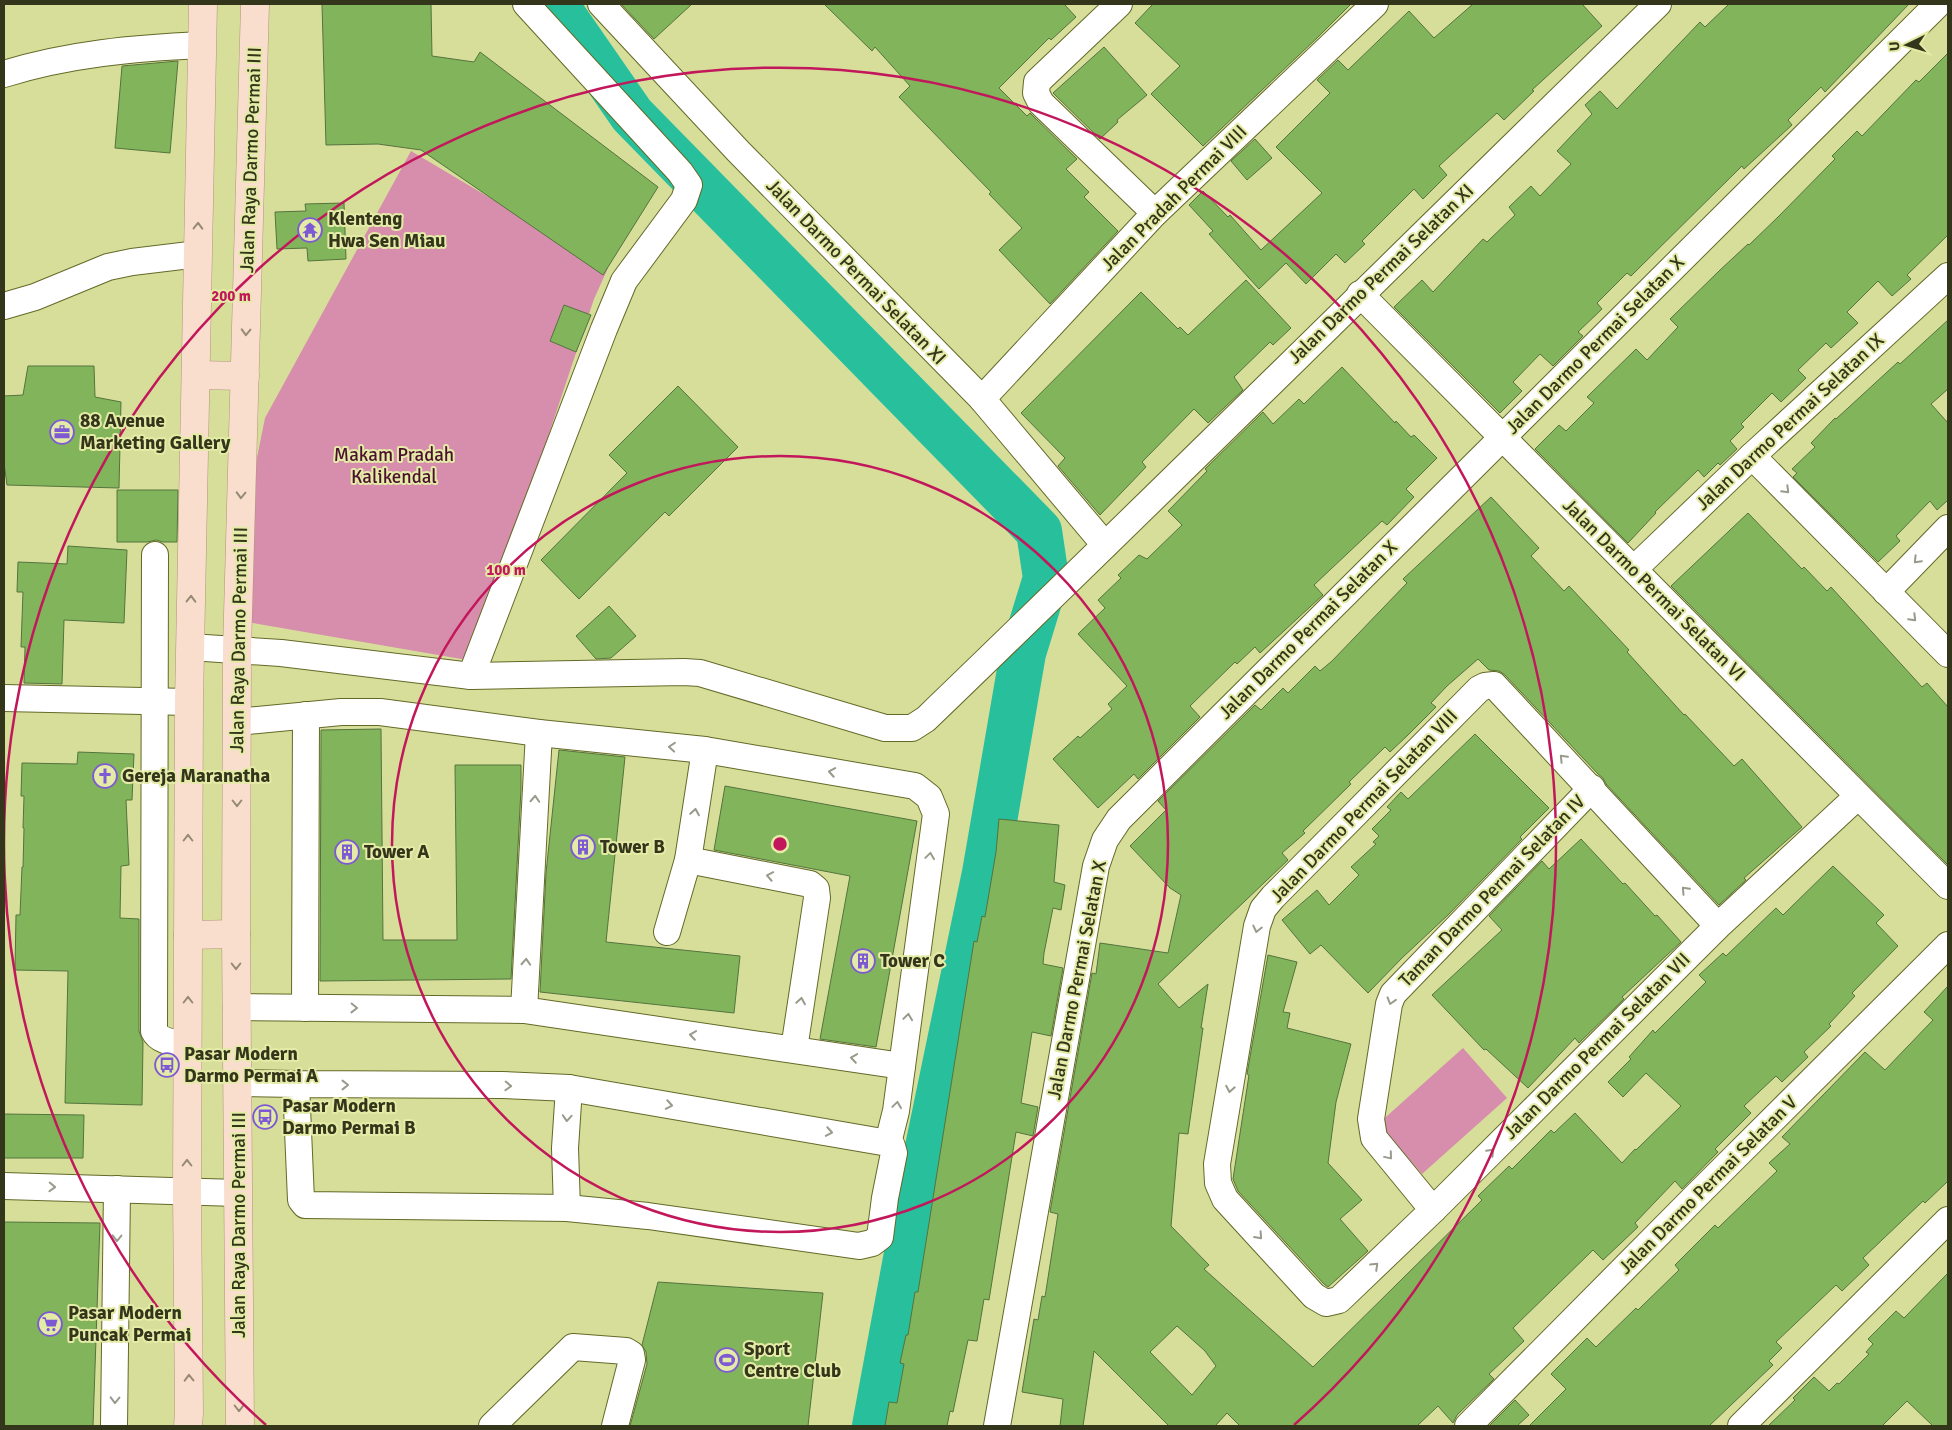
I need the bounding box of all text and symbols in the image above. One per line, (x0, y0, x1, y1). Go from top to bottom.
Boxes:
north arrow (1882, 20, 1932, 70)
text: U (1886, 41, 1903, 52)
street label: Jalan Raya Darmo Permai III (235, 47, 267, 273)
street label: Jalan Pradah Permai VIII (1096, 120, 1252, 276)
street label: Jalan Darmo Permai Selatan XI (761, 174, 951, 370)
street label: Jalan Darmo Permai Selatan XI (1283, 179, 1479, 369)
place label: Klenteng Hwa Sen Miau (328, 207, 446, 253)
temple icon: Klenteng Hwa Sen Miau (297, 217, 323, 243)
one-way arrow (193, 222, 204, 230)
street label: Jalan Darmo Permai Selatan X (1500, 250, 1690, 440)
text: 200 m (211, 287, 251, 305)
street label: Jalan Darmo Permai Selatan IX (1691, 328, 1889, 516)
one-way arrow (241, 329, 251, 337)
place label: 88 Avenue Marketing Gallery (80, 409, 231, 455)
office icon: 88 Avenue Marketing Gallery (49, 419, 75, 445)
park label: Makam Pradah Kalikendal (334, 443, 454, 489)
one-way arrow (1780, 485, 1789, 494)
one-way arrow (236, 491, 247, 499)
street label: Jalan Darmo Permai Selatan VI (1558, 494, 1750, 686)
street label: Jalan Raya Darmo Permai III (225, 527, 253, 753)
street label: Jalan Darmo Permai Selatan X (1213, 535, 1403, 725)
one-way arrow (1914, 554, 1923, 563)
text: 100 m (486, 561, 526, 579)
one-way arrow (186, 594, 196, 602)
one-way arrow (1907, 613, 1916, 622)
street label: Jalan Darmo Permai Selatan VIII (1265, 704, 1463, 908)
one-way arrow (668, 742, 676, 753)
one-way arrow (1560, 754, 1569, 763)
church icon: Gereja Maranatha (92, 763, 118, 789)
place label: Gereja Maranatha (122, 764, 270, 788)
one-way arrow (828, 768, 837, 778)
street label: Taman Darmo Permai Selatan IV (1394, 790, 1590, 992)
one-way arrow (530, 795, 541, 803)
one-way arrow (232, 800, 242, 808)
one-way arrow (690, 808, 700, 816)
one-way arrow (183, 833, 193, 841)
building icon: Tower B (570, 834, 596, 860)
place label: Tower B (600, 835, 665, 859)
centre of rings (771, 835, 789, 853)
building icon: Tower A (334, 839, 360, 865)
place label: Tower A (364, 840, 429, 864)
one-way arrow (925, 852, 935, 861)
street label: Jalan Darmo Permai Selatan X (1042, 858, 1112, 1102)
one-way arrow (765, 871, 774, 882)
one-way arrow (1682, 886, 1691, 895)
one-way arrow (1252, 925, 1263, 934)
building icon: Tower C (850, 948, 876, 974)
street label: Jalan Darmo Permai Selatan VII (1499, 948, 1695, 1144)
place label: Tower C (880, 949, 945, 973)
one-way arrow (521, 957, 532, 965)
one-way arrow (231, 962, 241, 970)
one-way arrow (183, 996, 193, 1004)
one-way arrow (795, 997, 806, 1005)
one-way arrow (1387, 997, 1397, 1005)
one-way arrow (350, 1003, 358, 1014)
one-way arrow (903, 1013, 913, 1022)
one-way arrow (688, 1030, 696, 1041)
place label: Pasar Modern Darmo Permai A (184, 1042, 318, 1088)
bus stop icon: Pasar Modern Darmo Permai A (154, 1052, 180, 1078)
one-way arrow (849, 1054, 858, 1064)
one-way arrow (342, 1080, 349, 1090)
one-way arrow (504, 1080, 512, 1091)
one-way arrow (1225, 1085, 1235, 1094)
street label: Jalan Darmo Permai Selatan V (1614, 1090, 1803, 1279)
place label: Pasar Modern Darmo Permai B (282, 1094, 416, 1140)
one-way arrow (664, 1100, 673, 1110)
one-way arrow (891, 1100, 901, 1109)
bus stop icon: Pasar Modern Darmo Permai B (252, 1104, 278, 1130)
street label: Jalan Raya Darmo Permai III (227, 1112, 251, 1338)
one-way arrow (562, 1114, 573, 1122)
one-way arrow (824, 1127, 833, 1137)
one-way arrow (1485, 1149, 1494, 1158)
one-way arrow (1383, 1150, 1391, 1159)
one-way arrow (182, 1158, 192, 1166)
one-way arrow (49, 1182, 57, 1192)
one-way arrow (1253, 1231, 1262, 1240)
one-way arrow (112, 1234, 122, 1242)
one-way arrow (1369, 1263, 1378, 1272)
place label: Pasar Modern Puncak Permai (68, 1301, 191, 1347)
supermarket icon: Pasar Modern Puncak Permai (37, 1311, 63, 1337)
place label: Sport Centre Club (744, 1337, 841, 1383)
sports icon: Sport Centre Club (714, 1347, 740, 1373)
one-way arrow (184, 1373, 194, 1381)
one-way arrow (110, 1396, 120, 1404)
one-way arrow (234, 1405, 244, 1413)

